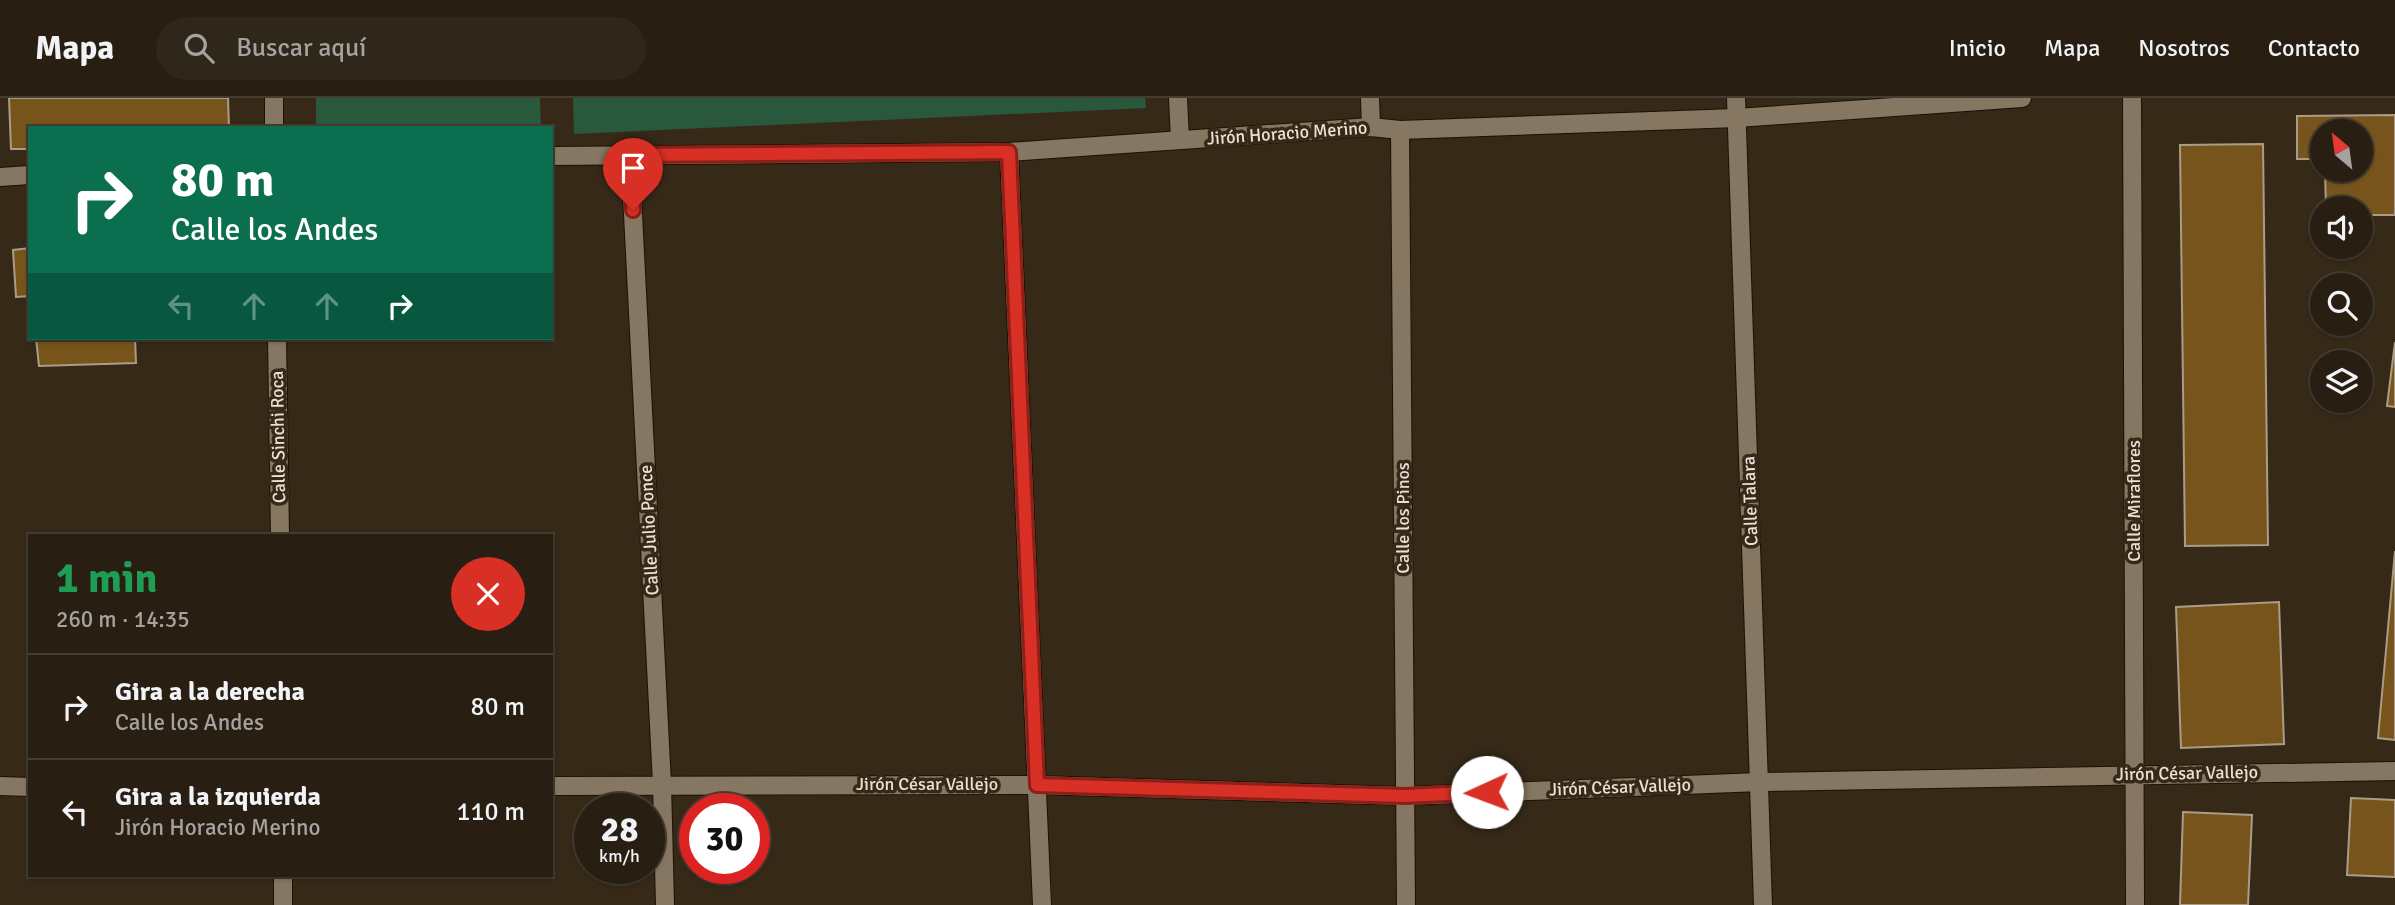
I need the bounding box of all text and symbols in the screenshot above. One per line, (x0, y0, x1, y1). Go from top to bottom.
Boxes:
search box (156, 17, 646, 80)
text: Mapa (35, 28, 114, 69)
icon: search (180, 29, 218, 67)
text: Buscar aquí (236, 32, 366, 64)
text: Inicio (1949, 33, 2006, 63)
text: Mapa (2044, 33, 2100, 63)
text: Nosotros (2138, 33, 2230, 63)
text: Contacto (2268, 33, 2360, 63)
street label: Jirón Horacio Merino (1206, 116, 1368, 150)
north arrow (2310, 119, 2373, 182)
map controls (2310, 119, 2373, 413)
pin (603, 138, 663, 210)
icon: arrive (614, 149, 652, 187)
text: 80 m (171, 150, 274, 210)
icon: right (56, 154, 147, 245)
button: sound (2310, 196, 2373, 259)
text: Calle los Andes (171, 210, 378, 249)
button: search (2310, 273, 2373, 336)
icon: left (162, 287, 200, 325)
icon: ahead (235, 287, 273, 325)
icon: ahead (308, 287, 346, 325)
icon: right (381, 287, 419, 325)
button: layers (2310, 350, 2373, 413)
street label: Calle Sinchi Roca (266, 371, 290, 503)
street label: Calle Miraflores (2123, 440, 2145, 562)
street label: Calle Talara (1737, 456, 1763, 546)
street label: Calle los Pinos (1392, 462, 1414, 574)
street label: Calle Julio Ponce (635, 464, 663, 596)
text: 1 min (56, 553, 157, 604)
button: close (451, 557, 525, 631)
text: 260 m · 14:35 (56, 605, 190, 634)
text: Gira a la derecha (115, 676, 305, 708)
icon: right (56, 688, 94, 726)
text: 80 m (470, 691, 525, 723)
text: Calle los Andes (115, 708, 264, 737)
position arrow (1450, 755, 1524, 829)
street label: Jirón César Vallejo (2116, 761, 2258, 785)
street label: Jirón César Vallejo (856, 773, 998, 795)
street label: Jirón César Vallejo (1549, 774, 1691, 800)
text: Gira a la izquierda (115, 781, 321, 813)
icon: left (56, 793, 94, 831)
speed limit sign: 30 (679, 793, 770, 884)
text: 110 m (456, 796, 525, 828)
text: 28 (601, 808, 638, 851)
text: Jirón Horacio Merino (115, 813, 321, 842)
text: km/h (599, 845, 640, 867)

